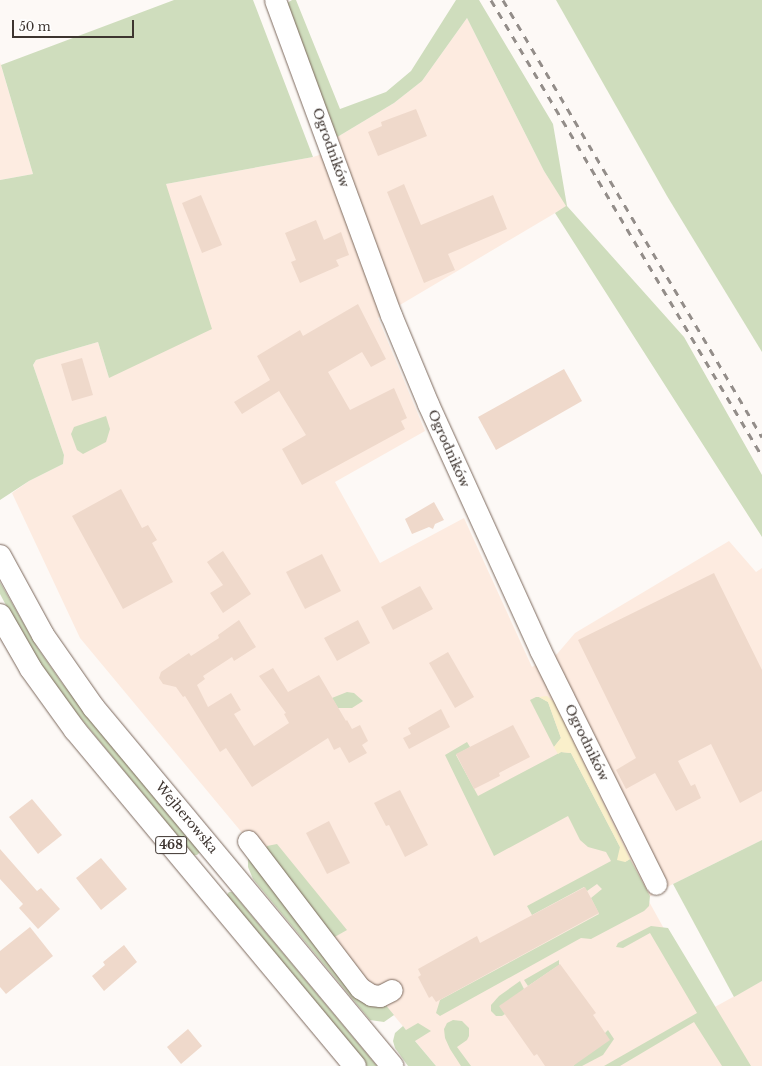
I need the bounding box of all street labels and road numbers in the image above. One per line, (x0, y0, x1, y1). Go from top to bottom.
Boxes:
street label: Ogrodników (308, 106, 352, 190)
street label: Ogrodników (424, 408, 472, 490)
street label: Ogrodników (561, 702, 611, 784)
street label: Wejherowska (152, 779, 220, 857)
road number: 468 (155, 835, 187, 855)

